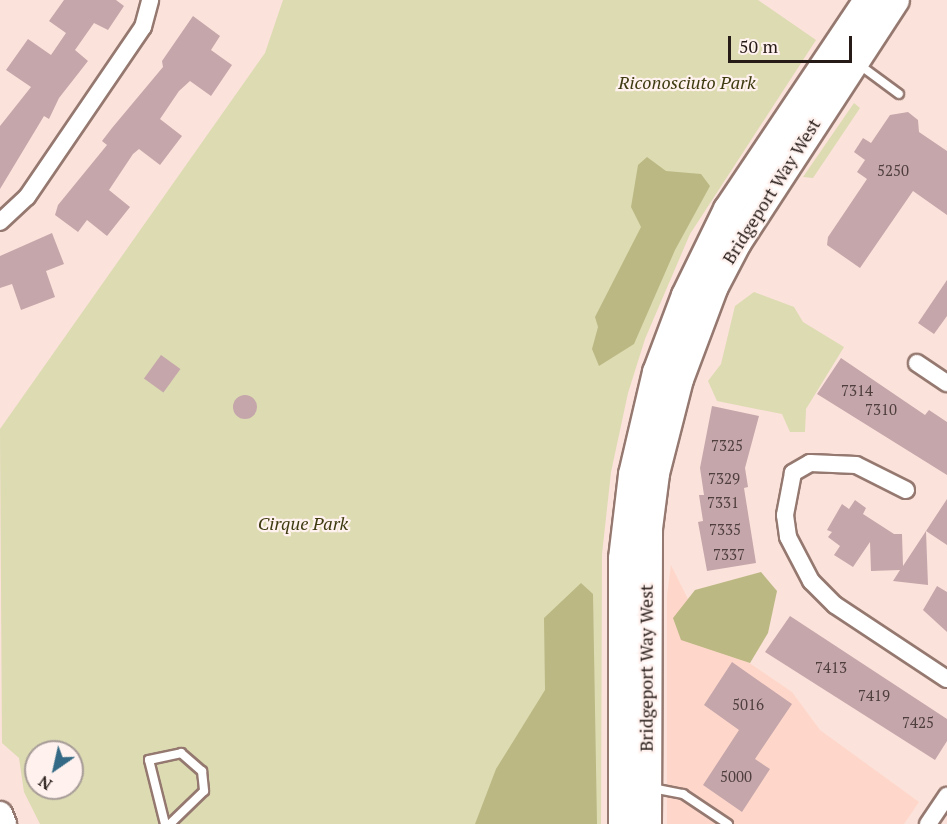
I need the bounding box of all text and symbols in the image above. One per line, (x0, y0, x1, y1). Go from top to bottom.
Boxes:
scale bar (731, 24, 856, 62)
text: 50 m (739, 34, 778, 58)
park label: Riconosciuto Park (618, 71, 756, 93)
street label: Bridgeport Way West (717, 114, 825, 268)
house number: 5250 (877, 162, 909, 180)
house number: 7314 (841, 382, 873, 400)
house number: 7310 (865, 401, 897, 419)
house number: 7325 (711, 437, 743, 455)
house number: 7329 (708, 470, 740, 488)
house number: 7331 (707, 494, 739, 512)
park label: Cirque Park (258, 512, 348, 534)
house number: 7335 (709, 521, 741, 539)
house number: 7337 (713, 546, 745, 564)
street label: Bridgeport Way West (635, 584, 657, 752)
house number: 7413 (815, 659, 847, 677)
house number: 7419 (858, 687, 890, 705)
house number: 5016 (732, 696, 764, 714)
house number: 7425 (902, 714, 934, 732)
north arrow (24, 740, 84, 800)
house number: 5000 (720, 768, 752, 786)
text: N (34, 771, 56, 796)

